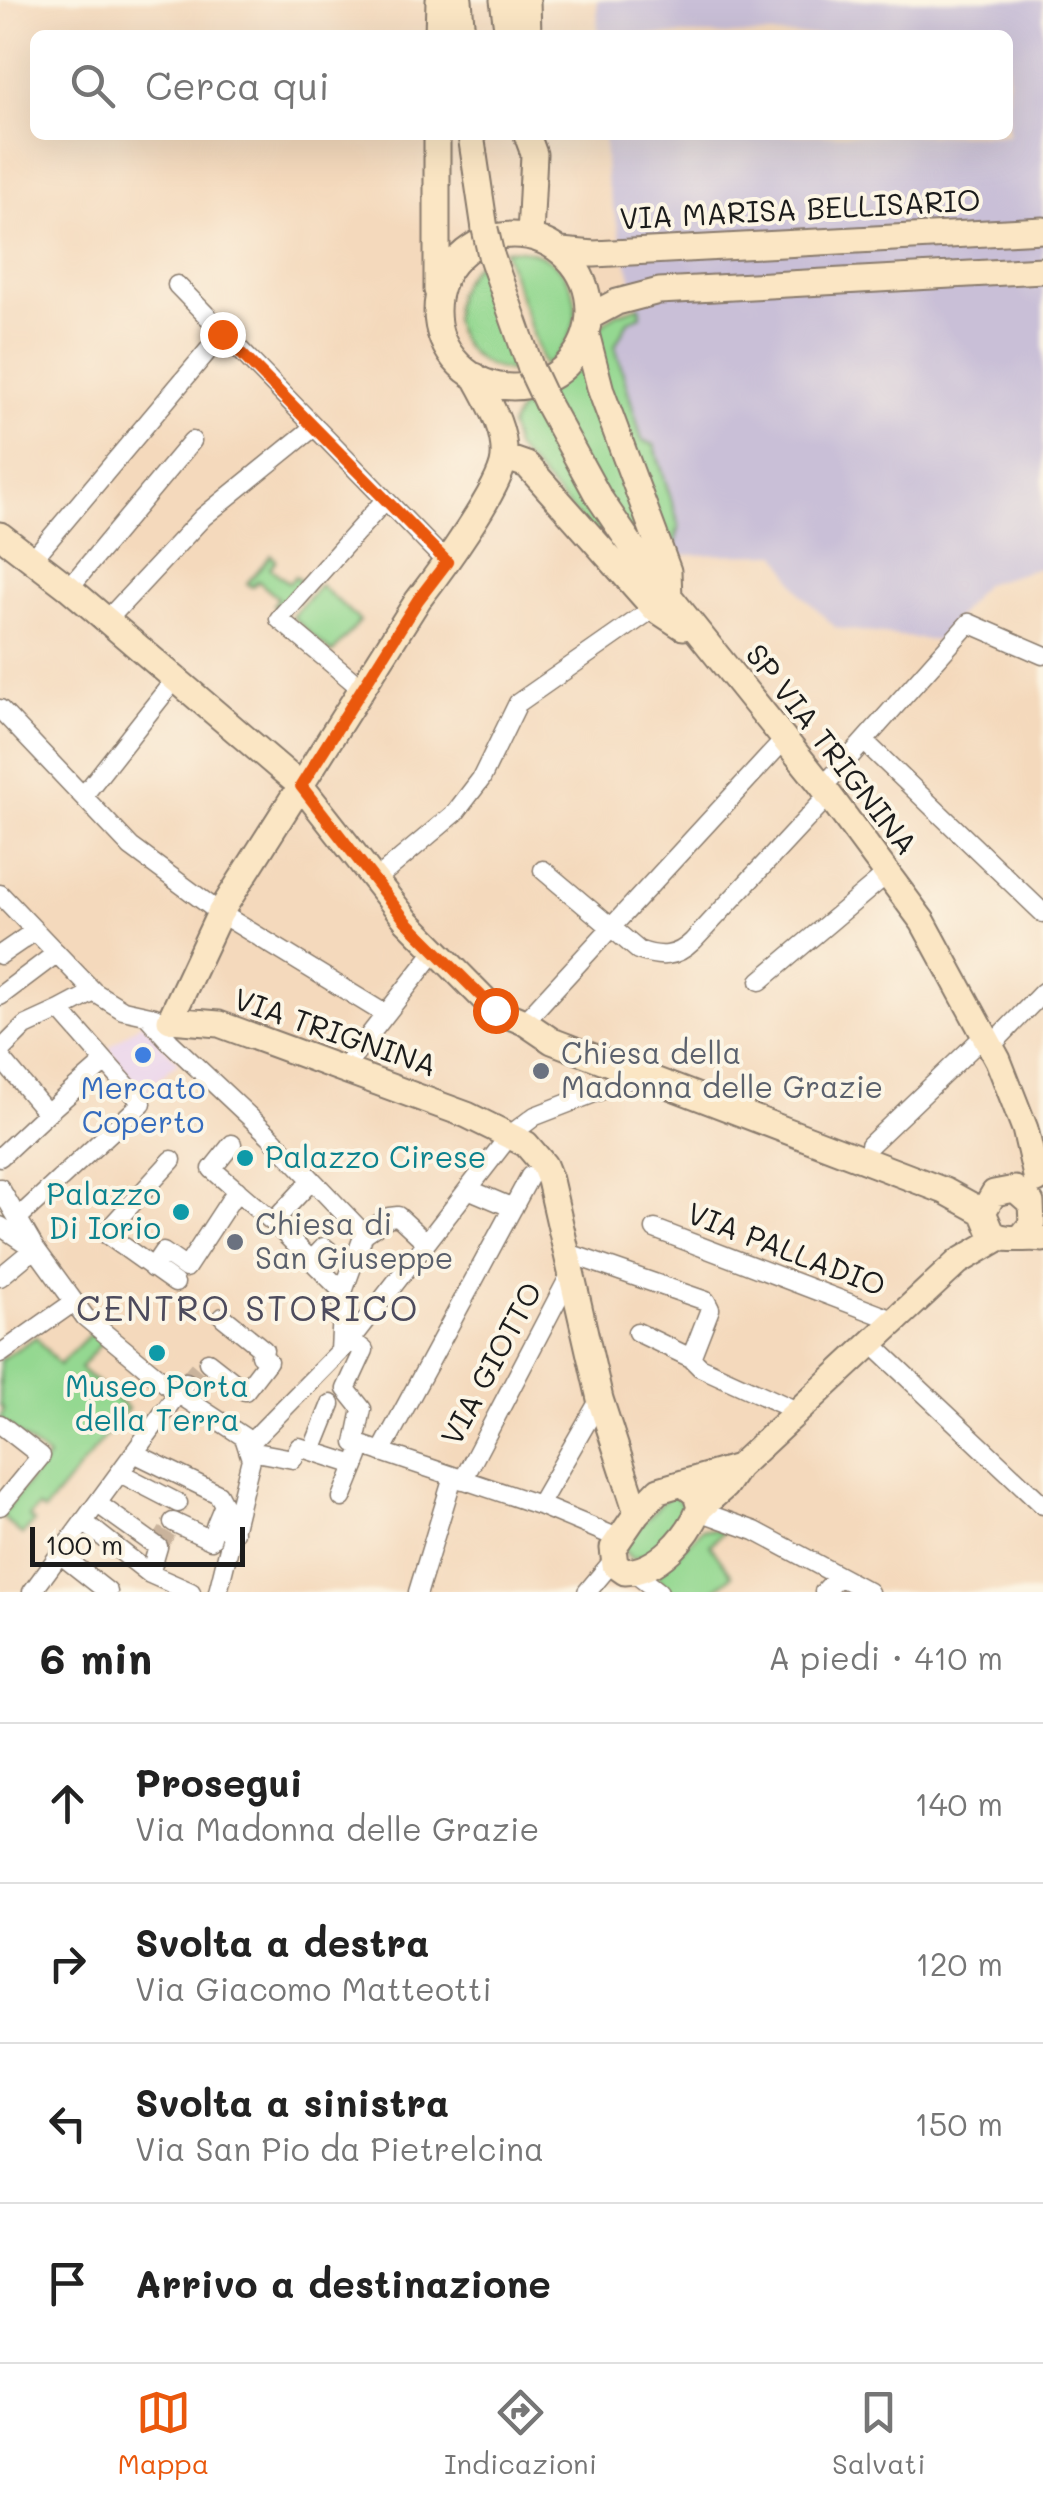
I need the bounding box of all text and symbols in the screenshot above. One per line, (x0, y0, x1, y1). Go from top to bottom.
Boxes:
search box (30, 30, 1013, 140)
icon: search (65, 58, 120, 113)
text: Cerca qui (145, 60, 330, 110)
street label: VIA MARISA BELLISARIO (618, 179, 981, 237)
route end (200, 312, 246, 358)
street label: SP VIA TRIGNINA (738, 635, 927, 862)
street label: VIA TRIGNINA (229, 978, 443, 1085)
route start (473, 988, 519, 1034)
place label: Chiesa della Madonna delle Grazie (561, 1032, 883, 1106)
marker: Mercato Coperto (132, 1044, 154, 1066)
marker: Chiesa della Madonna delle Grazie (530, 1060, 552, 1082)
place label: Mercato Coperto (81, 1067, 205, 1141)
place label: Palazzo Cirese (265, 1136, 486, 1176)
marker: Palazzo Cirese (234, 1147, 256, 1169)
place label: Palazzo Di Iorio (47, 1173, 161, 1247)
street label: VIA PALLADIO (682, 1192, 892, 1304)
marker: Palazzo Di Iorio (170, 1201, 192, 1223)
place label: Chiesa di San Giuseppe (255, 1203, 453, 1277)
marker: Chiesa di San Giuseppe (224, 1231, 246, 1253)
street label: VIA GIOTTO (431, 1275, 550, 1452)
district label: CENTRO STORICO (76, 1284, 420, 1330)
marker: Museo Porta della Terra (146, 1342, 168, 1364)
place label: Museo Porta della Terra (65, 1365, 249, 1439)
scale bar (30, 1522, 245, 1566)
text: 100 m (45, 1526, 123, 1562)
text: 6 min (40, 1630, 152, 1685)
text: A piedi · 410 m (768, 1636, 1003, 1678)
text: Prosegui (135, 1757, 303, 1807)
icon: ahead (40, 1776, 95, 1831)
text: 140 m (914, 1782, 1003, 1824)
text: Via Madonna delle Grazie (135, 1807, 539, 1849)
text: Svolta a destra (135, 1917, 429, 1967)
icon: right (40, 1936, 95, 1991)
text: 120 m (915, 1942, 1003, 1984)
text: Via Giacomo Matteotti (135, 1967, 492, 2009)
text: Svolta a sinistra (135, 2077, 449, 2127)
icon: left (40, 2096, 95, 2151)
text: 150 m (915, 2102, 1003, 2144)
text: Via San Pio da Pietrelcina (135, 2127, 544, 2169)
icon: arrive (40, 2256, 95, 2311)
text: Arrivo a destinazione (135, 2258, 551, 2308)
tab: Mappa (118, 2385, 209, 2481)
tab: Indicazioni (444, 2385, 597, 2481)
tab: Salvati (832, 2385, 925, 2481)

